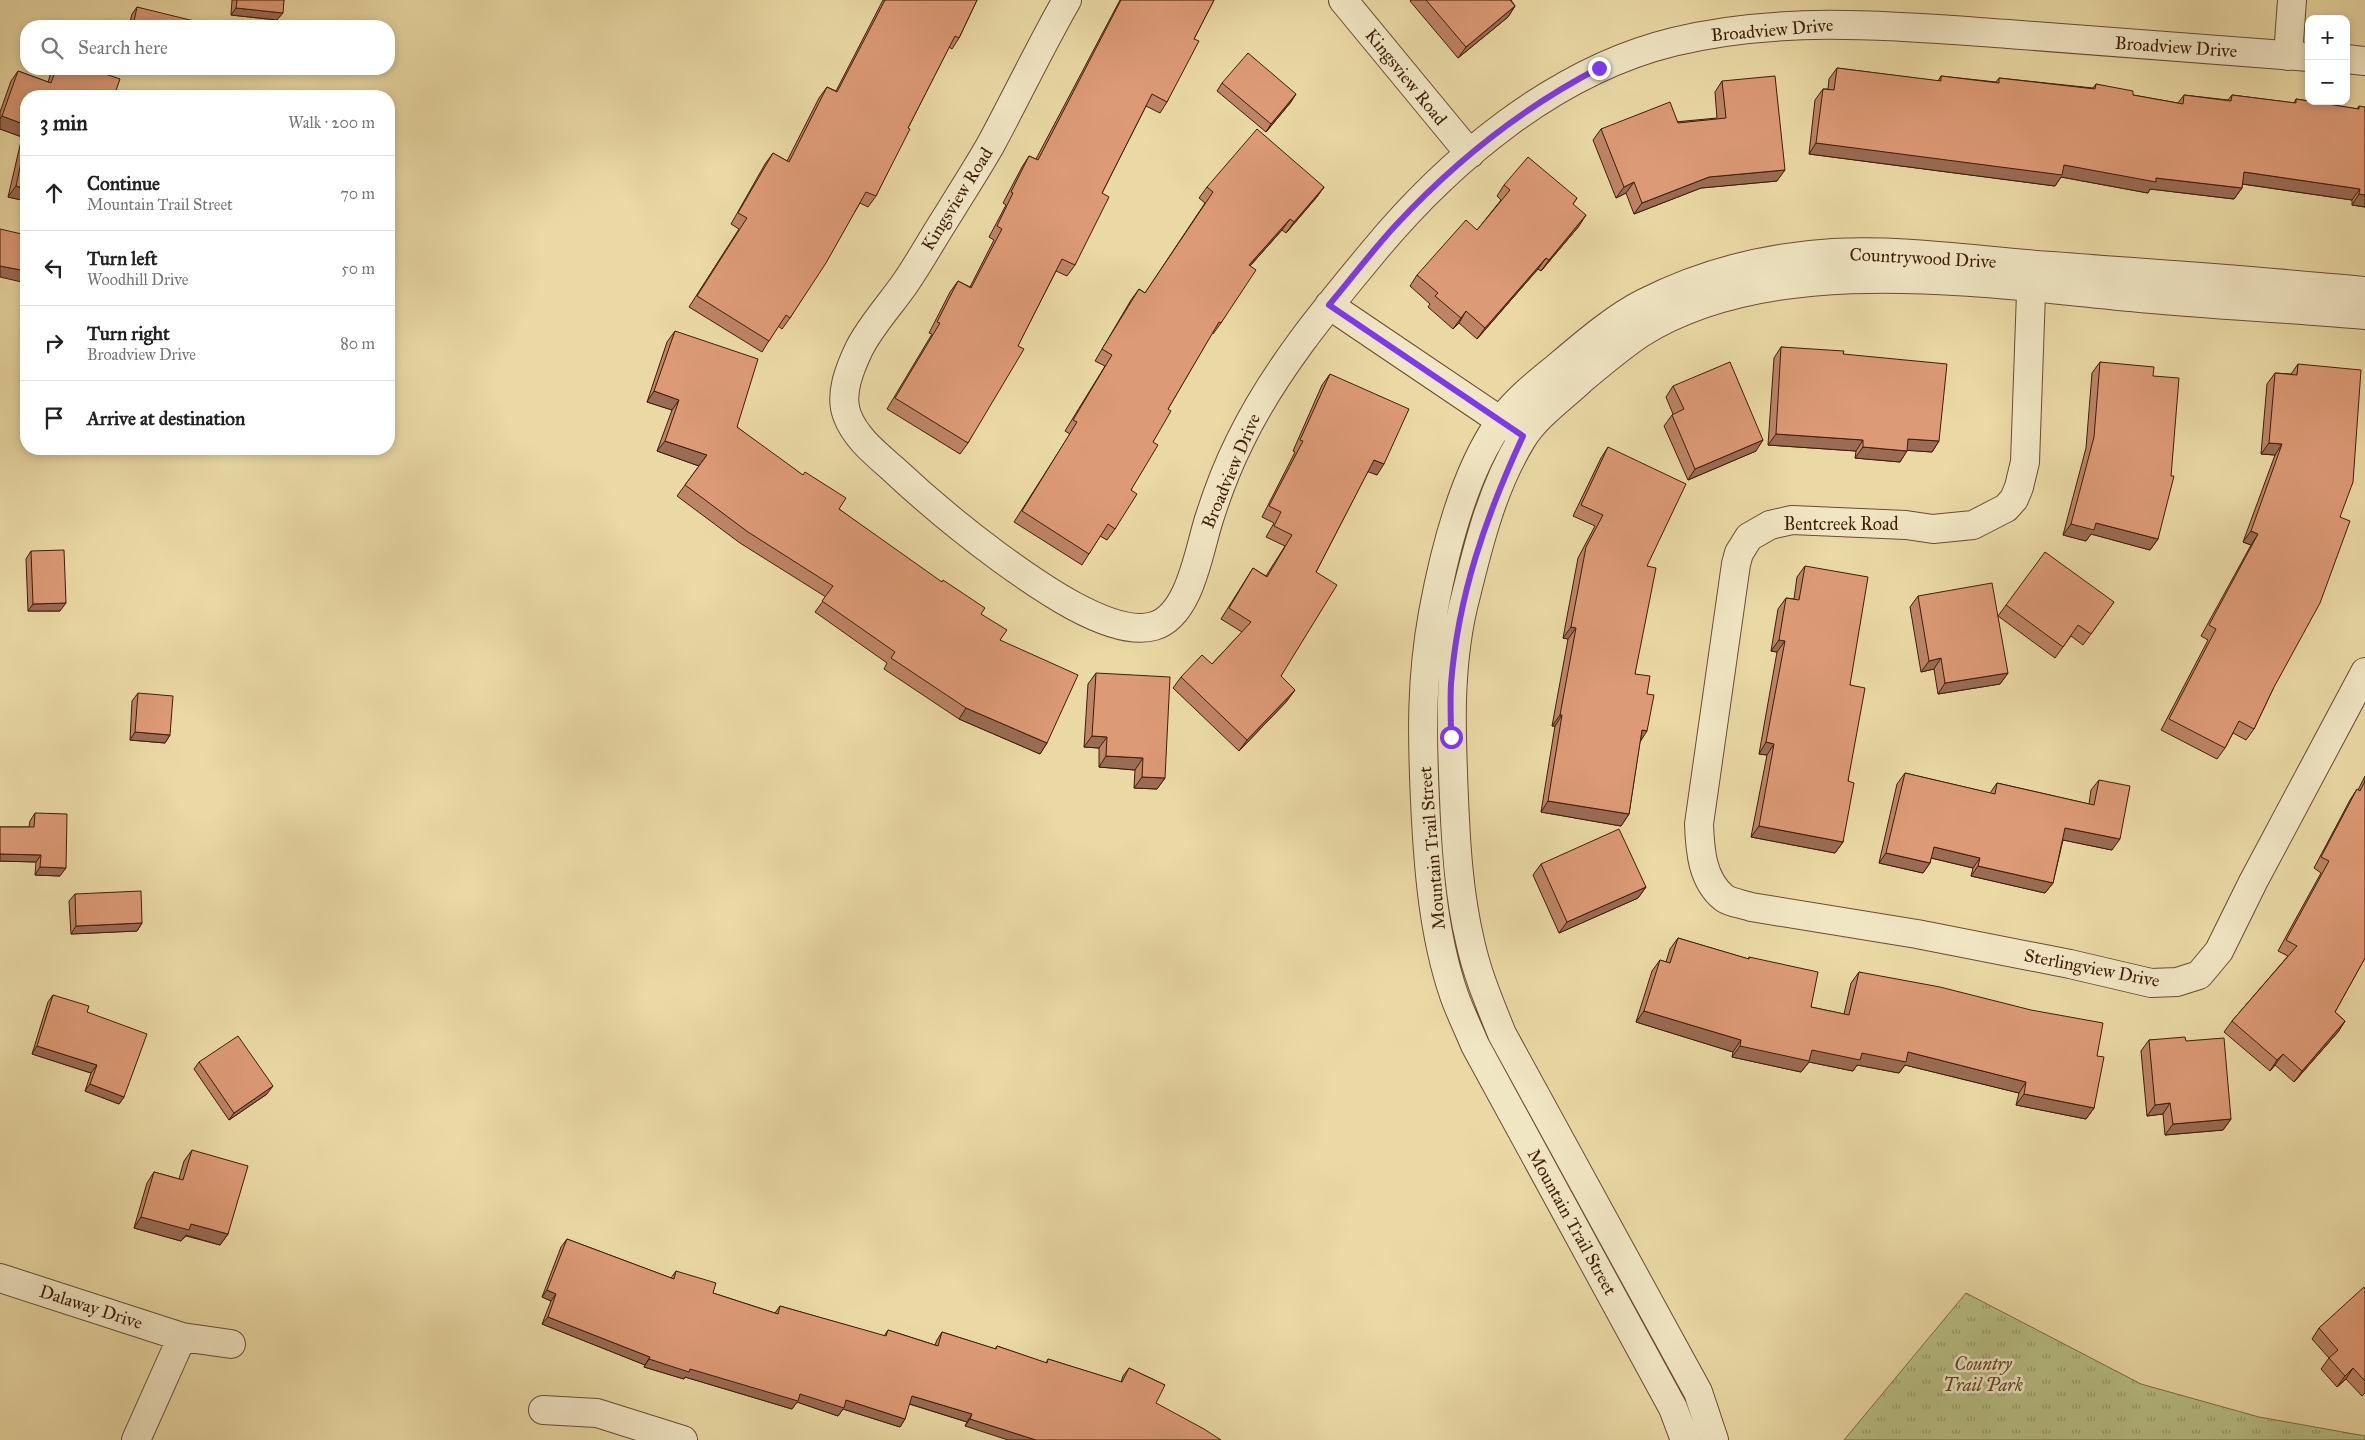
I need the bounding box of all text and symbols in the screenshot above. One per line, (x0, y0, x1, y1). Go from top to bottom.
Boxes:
street label: Broadview Drive (1710, 14, 1834, 46)
map controls (2305, 15, 2350, 105)
button: + (2305, 15, 2350, 60)
search box (20, 20, 395, 75)
street label: Kingsview Road (1360, 24, 1452, 130)
street label: Broadview Drive (2114, 32, 2238, 62)
icon: search (38, 34, 66, 62)
text: Search here (78, 36, 168, 59)
route end (1588, 57, 1611, 80)
button: − (2305, 60, 2350, 105)
text: 3 min (40, 110, 88, 136)
text: Walk · 200 m (288, 113, 375, 132)
street label: Kingsview Road (917, 143, 998, 255)
text: Continue (87, 172, 160, 195)
icon: ahead (40, 179, 68, 207)
text: 70 m (340, 184, 375, 203)
text: Mountain Trail Street (87, 195, 233, 214)
street label: Countrywood Drive (1849, 243, 1997, 273)
text: Turn left (87, 247, 157, 270)
icon: left (40, 254, 68, 282)
text: 50 m (341, 259, 375, 278)
text: Woodhill Drive (87, 270, 188, 289)
text: Turn right (87, 322, 170, 345)
icon: right (40, 329, 68, 357)
text: 80 m (340, 334, 375, 353)
text: Broadview Drive (87, 345, 196, 364)
icon: arrive (40, 404, 68, 432)
text: Arrive at destination (87, 407, 245, 430)
street label: Broadview Drive (1197, 410, 1265, 532)
street label: Bentcreek Road (1783, 513, 1899, 535)
route start (1440, 726, 1463, 749)
street label: Mountain Trail Street (1414, 765, 1450, 931)
street label: Sterlingview Drive (2022, 944, 2162, 993)
street label: Mountain Trail Street (1523, 1145, 1622, 1300)
street label: Dalaway Drive (37, 1280, 145, 1334)
park label: Country Trail Park (1943, 1353, 2023, 1396)

